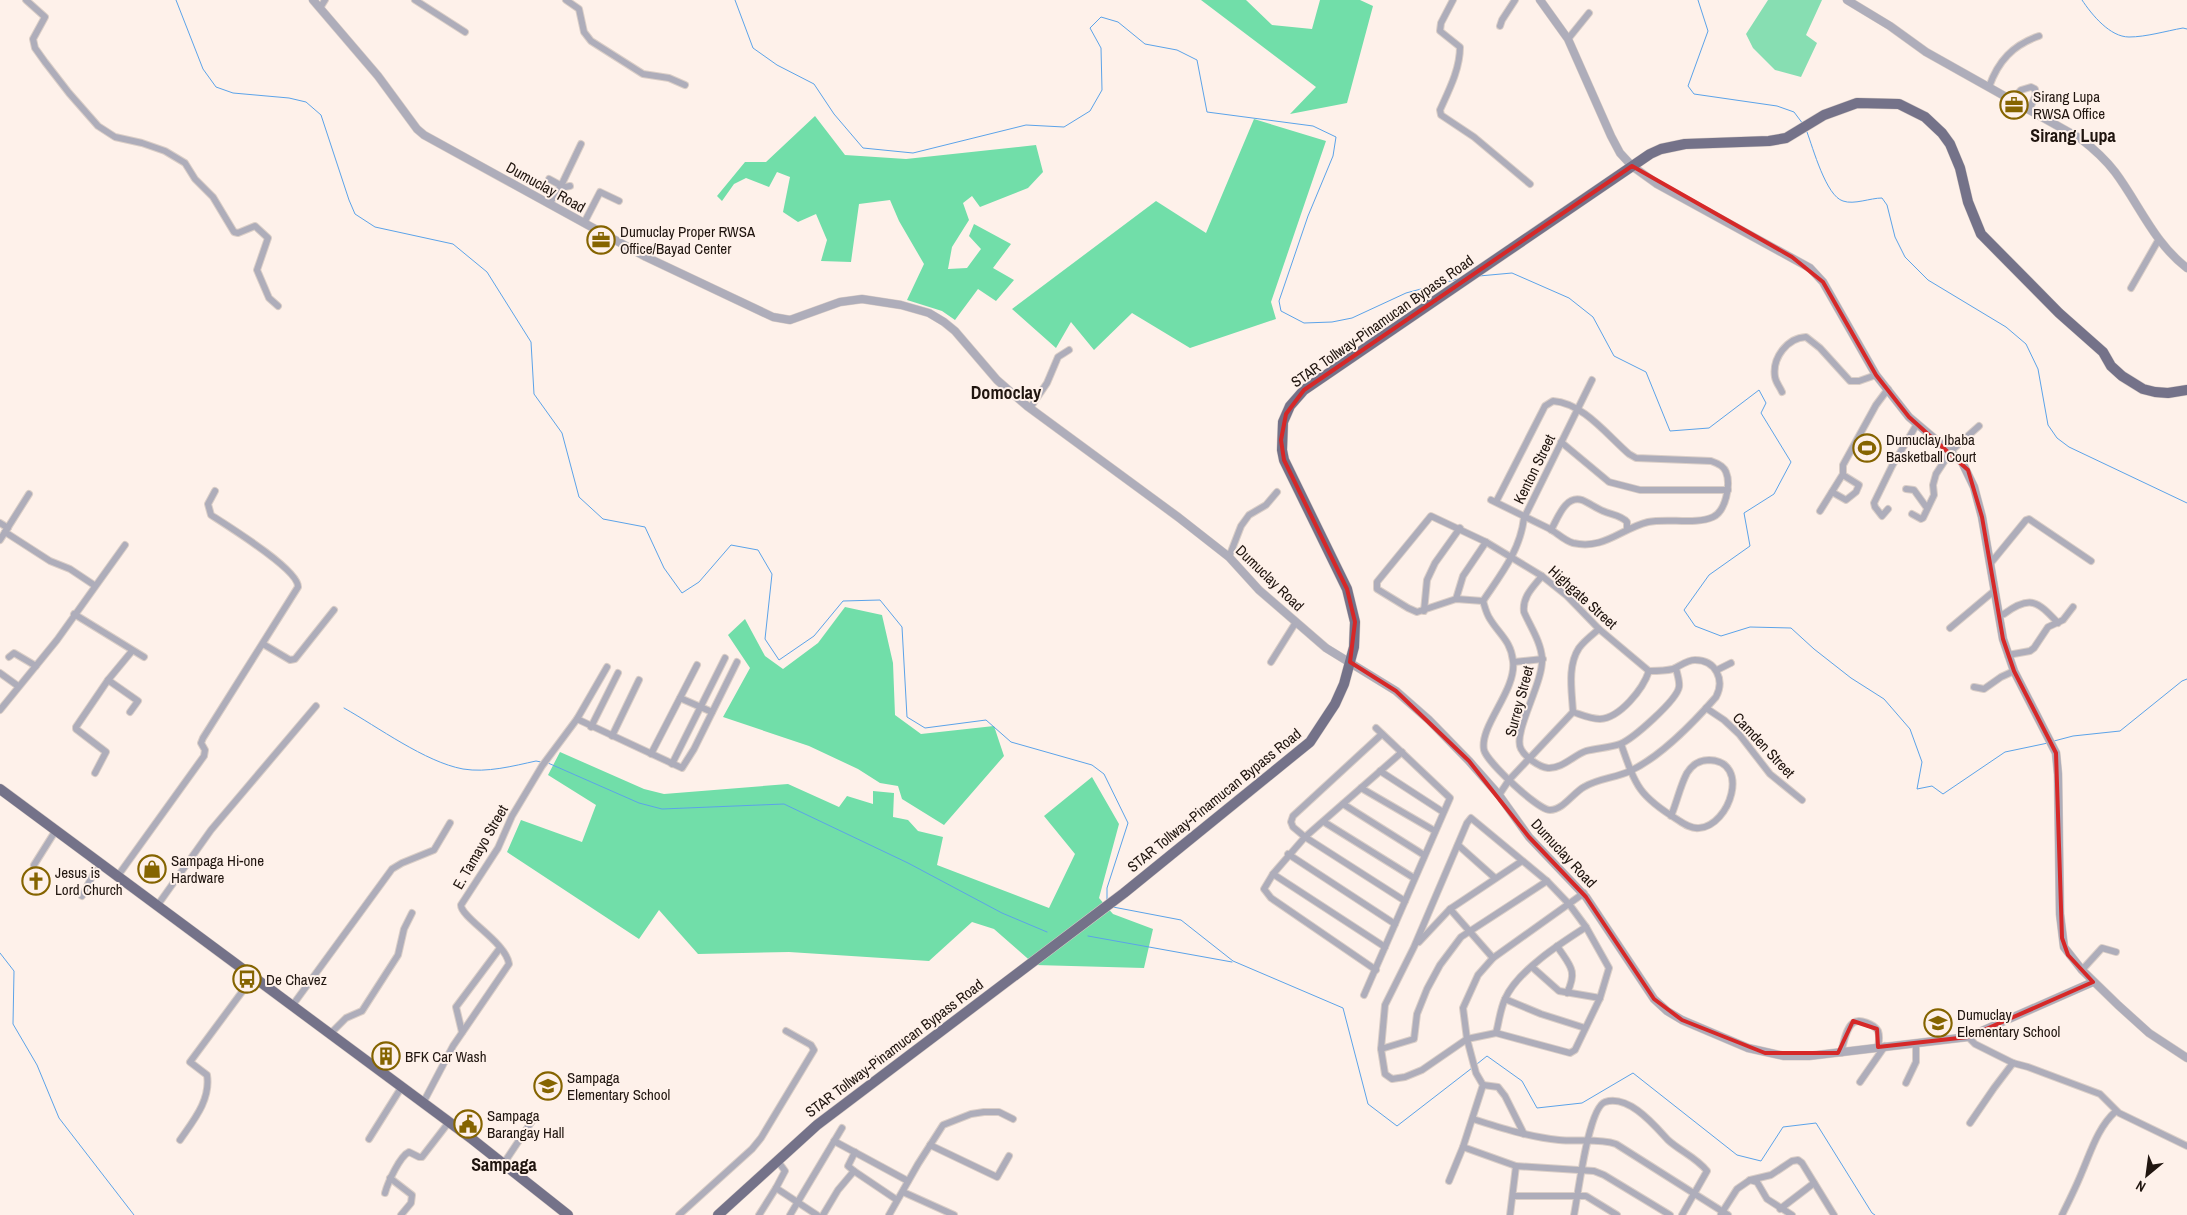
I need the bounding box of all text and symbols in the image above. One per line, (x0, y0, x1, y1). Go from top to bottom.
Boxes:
place label: Sirang Lupa RWSA Office (2033, 86, 2105, 124)
office icon: Sirang Lupa RWSA Office (1999, 90, 2029, 120)
district label: Sirang Lupa (2030, 123, 2116, 148)
street label: Dumuclay Road (503, 157, 589, 217)
place label: Dumuclay Proper RWSA Office/Bayad Center (620, 221, 756, 259)
office icon: Dumuclay Proper RWSA Office/Bayad Center (586, 225, 616, 255)
street label: STAR Tollway-Pinamucan Bypass Road (1287, 250, 1477, 392)
district label: Domoclay (971, 380, 1042, 405)
place label: Dumuclay Ibaba Basketball Court (1886, 429, 1977, 467)
street label: Kenton Street (1508, 430, 1560, 507)
sports icon: Dumuclay Ibaba Basketball Court (1852, 433, 1882, 463)
street label: Dumuclay Road (1231, 540, 1309, 616)
street label: Highgate Street (1544, 560, 1622, 634)
street label: Surrey Street (1499, 663, 1539, 739)
street label: Camden Street (1728, 708, 1800, 783)
street label: STAR Tollway-Pinamucan Bypass Road (1123, 723, 1305, 877)
street label: E. Tamayo Street (447, 800, 513, 893)
street label: Dumuclay Road (1526, 814, 1602, 892)
place label: Sampaga Hi-one Hardware (171, 850, 264, 888)
shop icon: Sampaga Hi-one Hardware (137, 854, 167, 884)
place label: Jesus is Lord Church (55, 862, 123, 900)
church icon: Jesus is Lord Church (21, 866, 51, 896)
bus stop icon: De Chavez (232, 964, 262, 994)
place label: De Chavez (266, 969, 327, 990)
street label: STAR Tollway-Pinamucan Bypass Road (800, 974, 988, 1122)
place label: Dumuclay Elementary School (1957, 1004, 2060, 1042)
school or university icon: Dumuclay Elementary School (1923, 1008, 1953, 1038)
building icon: BFK Car Wash (371, 1041, 401, 1071)
place label: BFK Car Wash (405, 1046, 487, 1067)
place label: Sampaga Elementary School (567, 1067, 670, 1105)
school or university icon: Sampaga Elementary School (533, 1071, 563, 1101)
place label: Sampaga Barangay Hall (487, 1105, 564, 1143)
public building icon: Sampaga Barangay Hall (453, 1109, 483, 1139)
north arrow (2122, 1150, 2172, 1200)
district label: Sampaga (471, 1152, 538, 1177)
text: N (2133, 1176, 2149, 1196)

